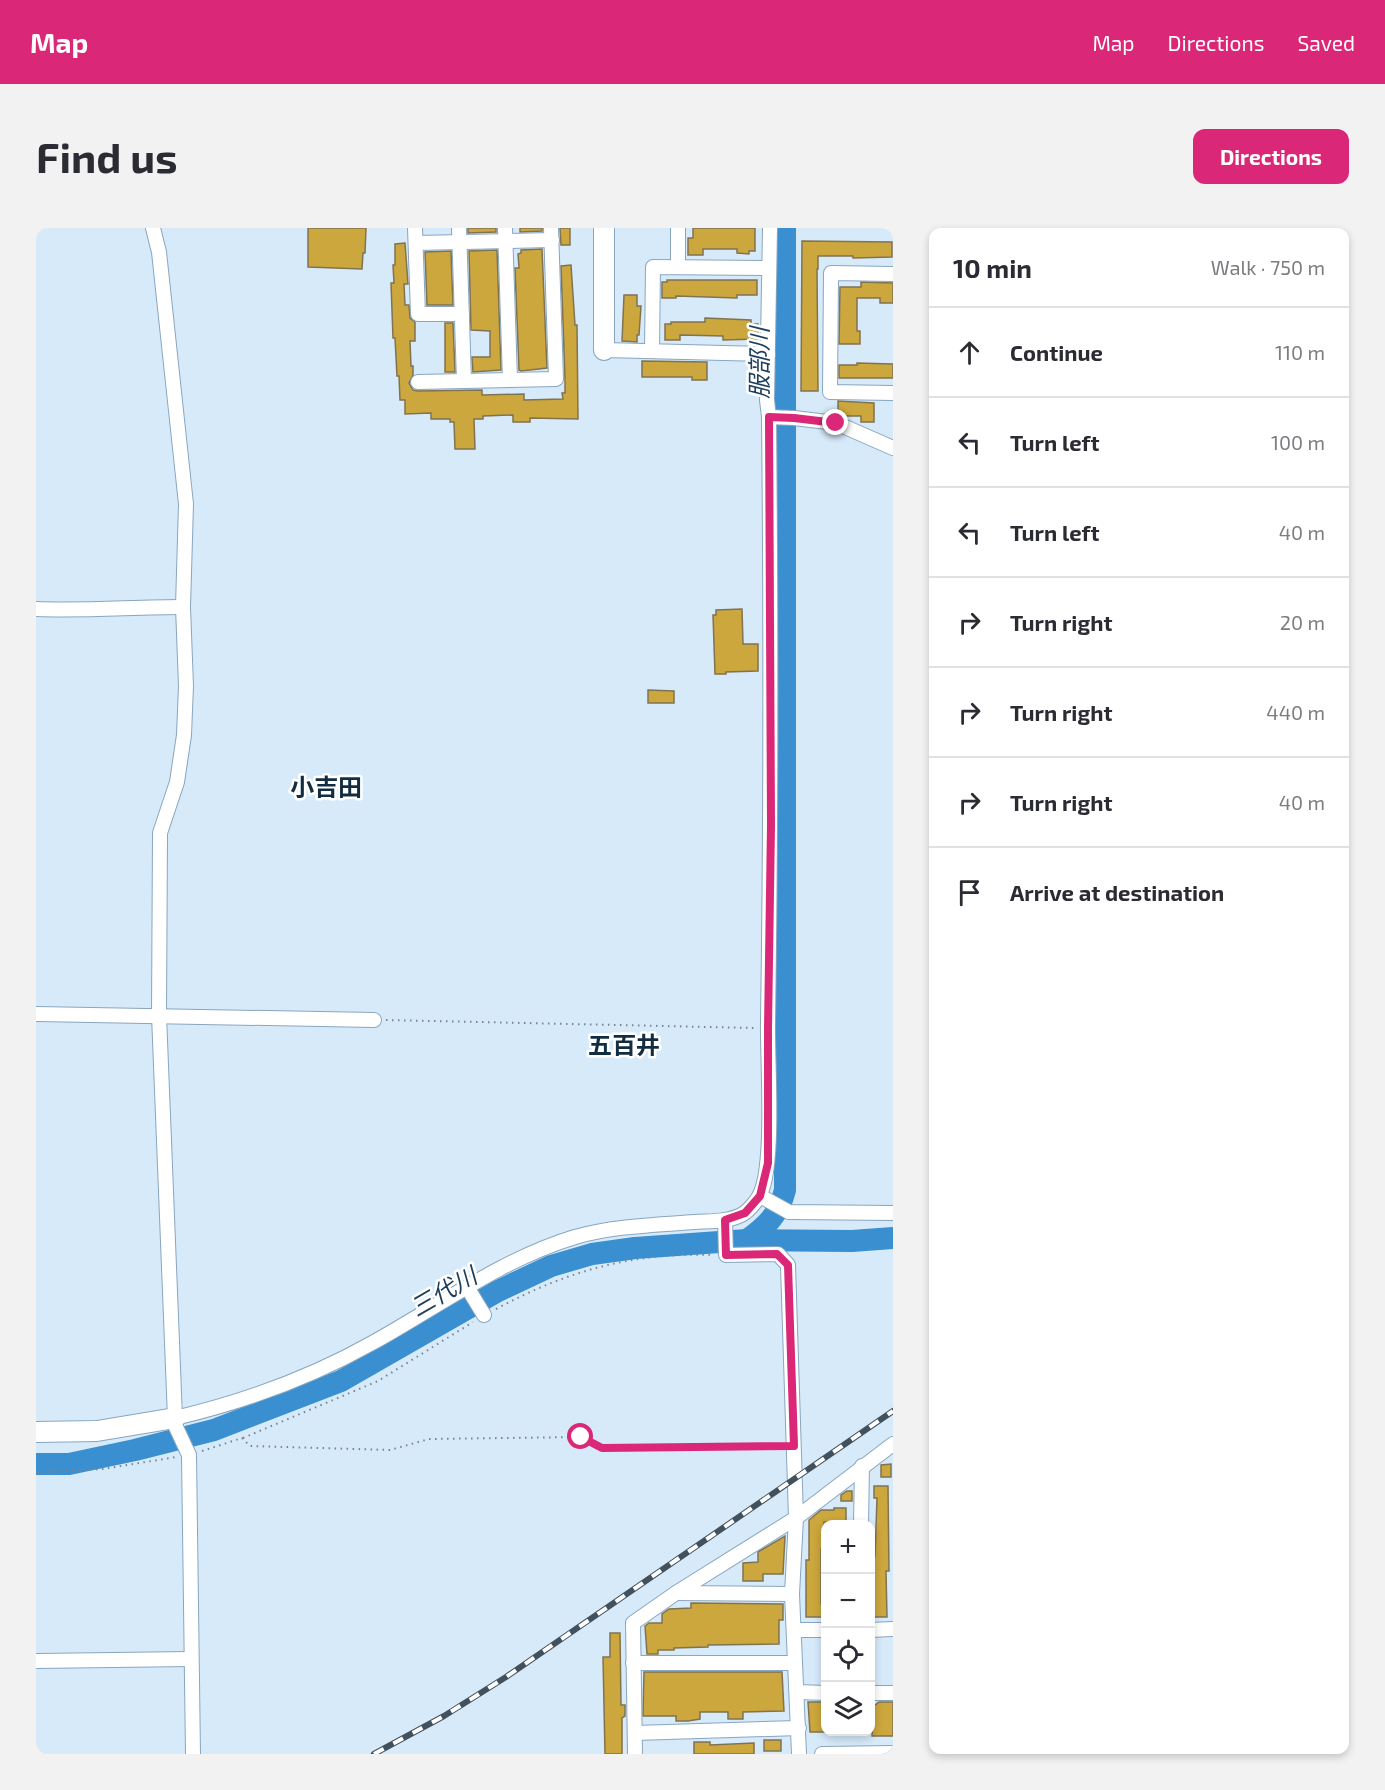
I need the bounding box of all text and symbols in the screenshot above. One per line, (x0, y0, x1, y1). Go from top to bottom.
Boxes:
text: Map (30, 25, 88, 59)
text: Map (1092, 30, 1135, 55)
text: Directions (1168, 30, 1264, 55)
text: Saved (1297, 30, 1355, 55)
button: Directions (1193, 129, 1349, 184)
text: Find us (36, 131, 178, 181)
text: 10 min (953, 252, 1032, 283)
text: Walk · 750 m (1211, 255, 1325, 279)
water label: 服部川 (744, 324, 773, 399)
icon: ahead (953, 336, 986, 369)
text: Continue (1010, 339, 1103, 365)
text: 110 m (1275, 340, 1325, 364)
route end (822, 409, 848, 435)
icon: left (953, 426, 986, 459)
text: Turn left (1010, 429, 1099, 455)
text: 100 m (1271, 430, 1325, 454)
icon: left (953, 516, 986, 549)
text: Turn left (1010, 519, 1099, 545)
text: 40 m (1279, 520, 1325, 544)
icon: right (953, 606, 986, 639)
text: Turn right (1010, 609, 1112, 635)
text: 20 m (1280, 610, 1325, 634)
icon: right (953, 696, 986, 729)
text: Turn right (1010, 699, 1112, 725)
text: 440 m (1266, 700, 1325, 724)
district label: 小吉田 (290, 772, 362, 801)
icon: right (953, 786, 986, 819)
text: Turn right (1010, 789, 1112, 815)
text: 40 m (1279, 790, 1325, 814)
icon: arrive (953, 876, 986, 909)
text: Arrive at destination (1010, 879, 1224, 905)
district label: 五百井 (588, 1030, 660, 1059)
water label: 三代川 (405, 1259, 484, 1322)
route start (567, 1423, 593, 1449)
map controls (821, 1520, 875, 1736)
button: + (821, 1520, 875, 1574)
button: − (821, 1574, 875, 1628)
button: locate (821, 1628, 875, 1682)
button: layers (821, 1682, 875, 1736)

